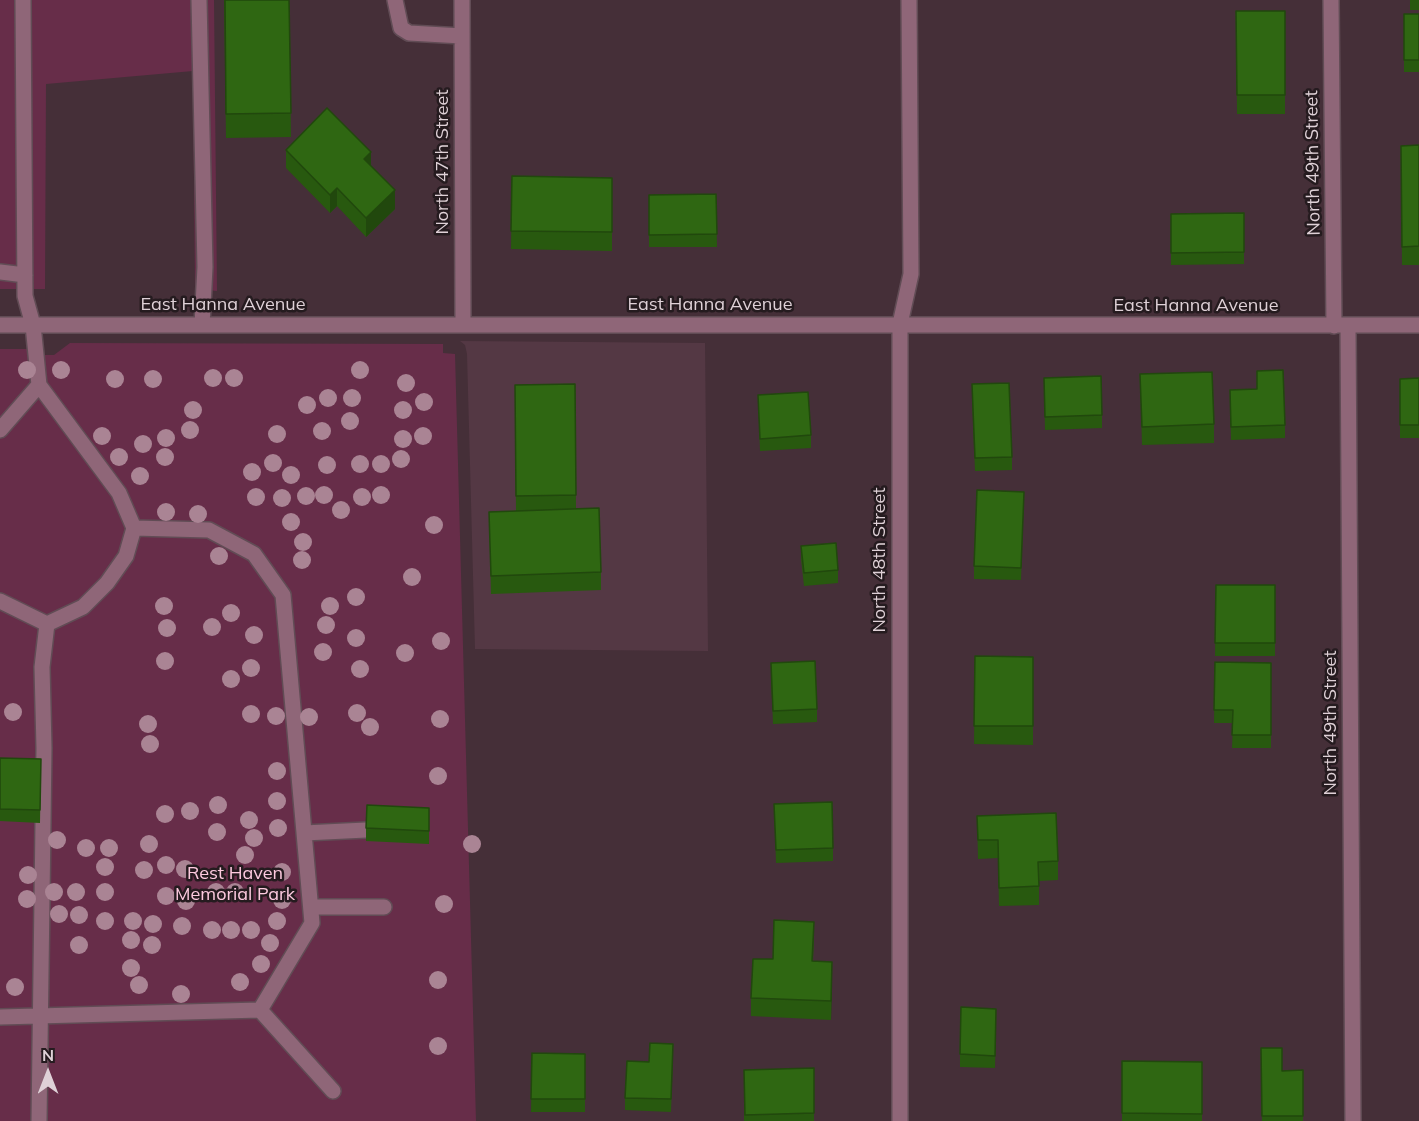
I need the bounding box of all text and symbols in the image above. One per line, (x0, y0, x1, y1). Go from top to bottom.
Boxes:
street label: North 47th Street (432, 89, 454, 235)
street label: North 49th Street (1301, 90, 1325, 236)
street label: East Hanna Avenue (141, 294, 305, 316)
street label: East Hanna Avenue (628, 294, 792, 316)
street label: East Hanna Avenue (1114, 295, 1278, 317)
street label: North 48th Street (869, 487, 891, 633)
street label: North 49th Street (1320, 650, 1342, 796)
park label: Rest Haven Memorial Park (175, 863, 295, 906)
north arrow (18, 1043, 78, 1103)
text: N (42, 1045, 54, 1065)

